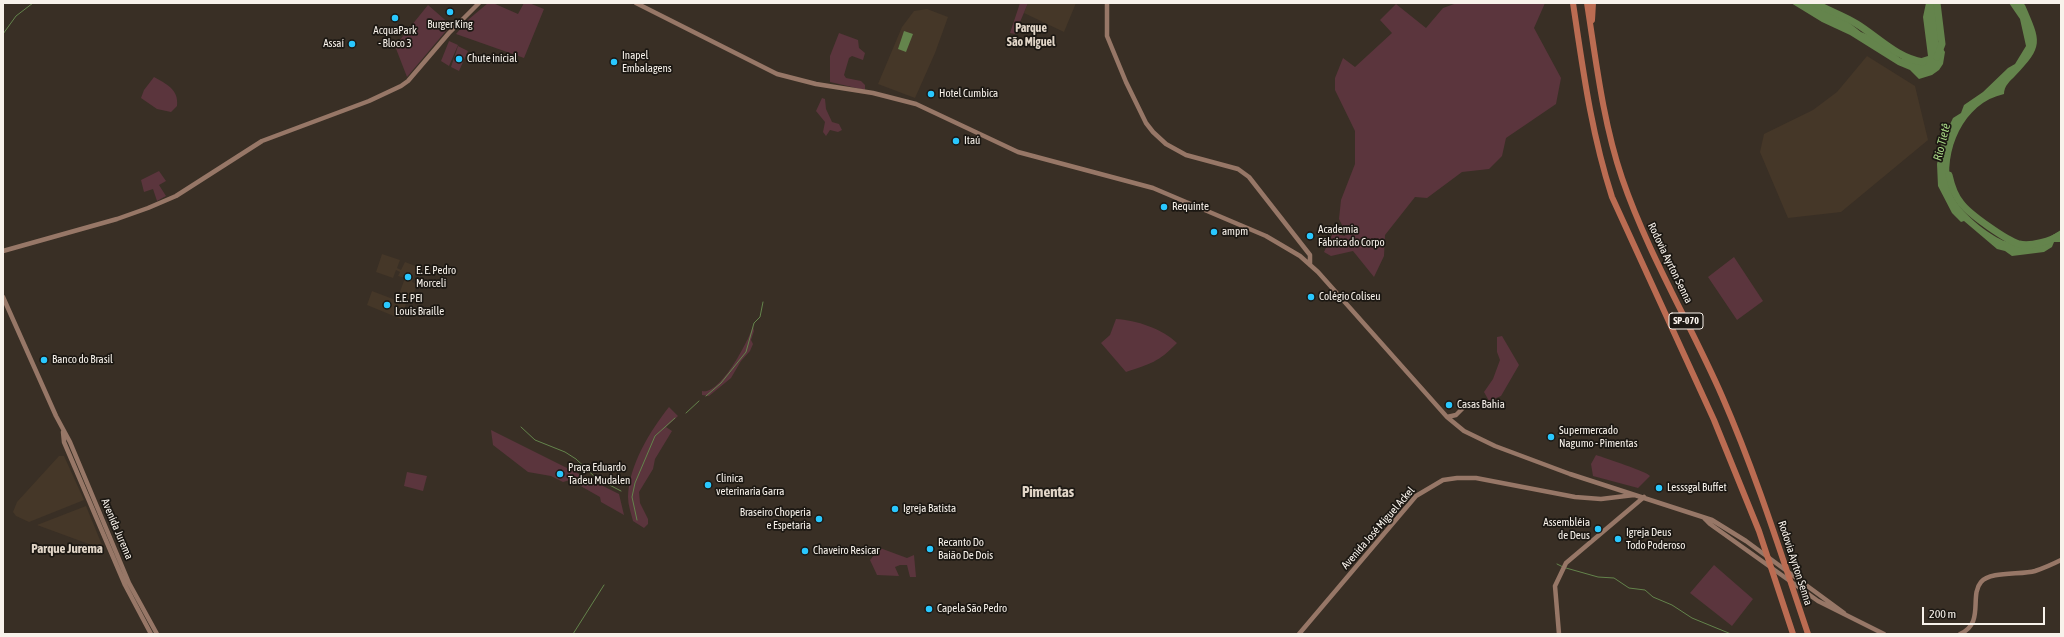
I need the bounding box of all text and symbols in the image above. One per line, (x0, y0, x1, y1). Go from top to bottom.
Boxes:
marker: Burger King (445, 7, 455, 17)
marker: AcquaPark - Bloco 3 (390, 13, 400, 23)
place label: Burger King (427, 18, 473, 32)
district label: Parque São Miguel (1007, 21, 1055, 49)
place label: AcquaPark - Bloco 3 (373, 24, 417, 50)
place label: Assaí (323, 37, 344, 51)
marker: Assaí (347, 39, 357, 49)
place label: Inapel Embalagens (622, 49, 672, 75)
place label: Chute inicial (467, 52, 517, 66)
marker: Chute inicial (454, 54, 464, 64)
marker: Inapel Embalagens (609, 57, 619, 67)
place label: Hotel Cumbica (939, 87, 998, 101)
marker: Hotel Cumbica (926, 89, 936, 99)
water label: Rio Tietê (1930, 122, 1954, 162)
place label: Itaú (964, 134, 980, 148)
marker: Itaú (951, 136, 961, 146)
place label: Requinte (1172, 200, 1209, 214)
marker: Requinte (1159, 202, 1169, 212)
street label: Rodovia Ayrton Senna (1645, 220, 1695, 306)
place label: Academia Fábrica do Corpo (1318, 223, 1385, 249)
place label: ampm (1222, 225, 1248, 239)
marker: ampm (1209, 227, 1219, 237)
marker: Academia Fábrica do Corpo (1305, 231, 1315, 241)
place label: E. E. Pedro Morceli (416, 264, 456, 290)
marker: E. E. Pedro Morceli (403, 272, 413, 282)
place label: Colégio Coliseu (1319, 290, 1381, 304)
place label: E.E. PEI Louis Braille (395, 292, 444, 318)
marker: Colégio Coliseu (1306, 292, 1316, 302)
marker: E.E. PEI Louis Braille (382, 300, 392, 310)
road number: SP-070 (1669, 313, 1703, 329)
place label: Banco do Brasil (52, 353, 113, 367)
marker: Banco do Brasil (39, 355, 49, 365)
place label: Casas Bahia (1457, 398, 1505, 412)
marker: Casas Bahia (1444, 400, 1454, 410)
place label: Supermercado Nagumo - Pimentas (1559, 424, 1638, 450)
marker: Supermercado Nagumo - Pimentas (1546, 432, 1556, 442)
place label: Praça Eduardo Tadeu Mudalen (568, 461, 630, 487)
marker: Praça Eduardo Tadeu Mudalen (555, 469, 565, 479)
place label: Clinica veterinaria Garra (716, 472, 784, 498)
marker: Clinica veterinaria Garra (703, 480, 713, 490)
place label: Lesssgal Buffet (1667, 481, 1727, 495)
district label: Pimentas (1022, 483, 1074, 501)
marker: Lesssgal Buffet (1654, 483, 1664, 493)
street label: Avenida José Miguel Ackel (1339, 484, 1417, 572)
street label: Avenida Jurema (98, 497, 136, 561)
place label: Igreja Batista (903, 502, 956, 516)
marker: Igreja Batista (890, 504, 900, 514)
place label: Braseiro Choperia e Espetaria (740, 506, 811, 532)
marker: Braseiro Choperia e Espetaria (814, 514, 824, 524)
place label: Assembléia de Deus (1543, 516, 1590, 542)
street label: Rodovia Ayrton Senna (1775, 519, 1815, 607)
marker: Assembléia de Deus (1593, 524, 1603, 534)
place label: Igreja Deus Todo Poderoso (1626, 526, 1685, 552)
marker: Igreja Deus Todo Poderoso (1613, 534, 1623, 544)
place label: Recanto Do Baião De Dois (938, 536, 993, 562)
district label: Parque Jurema (31, 541, 103, 557)
place label: Chaveiro Resicar (813, 544, 880, 558)
marker: Recanto Do Baião De Dois (925, 544, 935, 554)
marker: Chaveiro Resicar (800, 546, 810, 556)
scale bar (1924, 599, 2047, 625)
place label: Capela São Pedro (937, 602, 1007, 616)
marker: Capela São Pedro (924, 604, 934, 614)
text: 200 m (1929, 607, 1956, 621)

